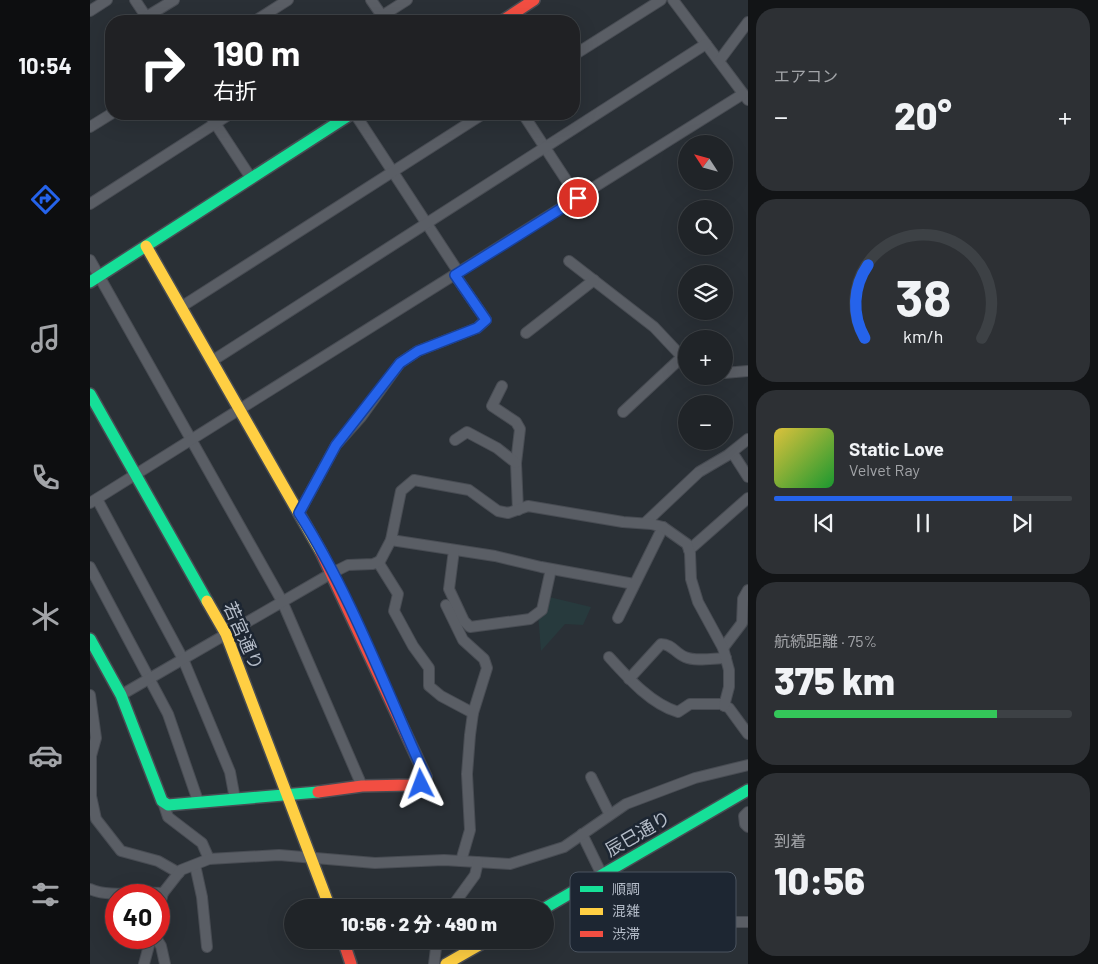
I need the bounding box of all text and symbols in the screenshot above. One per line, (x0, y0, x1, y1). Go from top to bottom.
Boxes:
text: 190 m (213, 31, 300, 73)
icon: right (130, 35, 195, 100)
text: 10:54 (18, 52, 72, 78)
text: エアコン (774, 66, 838, 85)
text: 右折 (213, 77, 257, 103)
text: 20° (894, 92, 952, 138)
text: − (774, 99, 788, 133)
text: + (1058, 99, 1072, 133)
north arrow (678, 135, 732, 190)
map controls (678, 135, 733, 450)
pin (557, 177, 599, 219)
icon: directions (28, 182, 63, 217)
icon: arrive (564, 184, 592, 212)
button: search (678, 200, 733, 255)
button: layers (678, 265, 733, 320)
text: 38 (895, 265, 951, 327)
icon: music (28, 321, 63, 356)
text: km/h (903, 325, 943, 347)
button: + (678, 330, 733, 385)
button: − (678, 395, 733, 450)
text: Static Love (849, 437, 944, 460)
icon: phone (28, 460, 63, 495)
text: Velvet Ray (849, 460, 920, 479)
icon: previous (810, 509, 838, 537)
icon: pause (909, 509, 937, 537)
icon: next (1008, 509, 1036, 537)
street label: 若宮通り (219, 598, 269, 673)
icon: climate (28, 599, 63, 634)
text: 航続距離 · 75% (774, 631, 877, 650)
text: 375 km (774, 657, 895, 703)
icon: car (28, 738, 63, 773)
position arrow (394, 757, 446, 809)
street label: 辰巳通り (601, 806, 674, 861)
text: 到着 (774, 831, 806, 850)
text: 10:56 (774, 857, 865, 903)
legend (570, 872, 736, 952)
icon: filters (28, 877, 63, 912)
text: 順調 (612, 880, 640, 897)
speed limit sign: 40 (105, 884, 170, 949)
text: 混雑 (612, 902, 640, 919)
text: 10:56 · 2 分 · 490 m (341, 912, 497, 935)
text: 渋滞 (612, 925, 640, 942)

